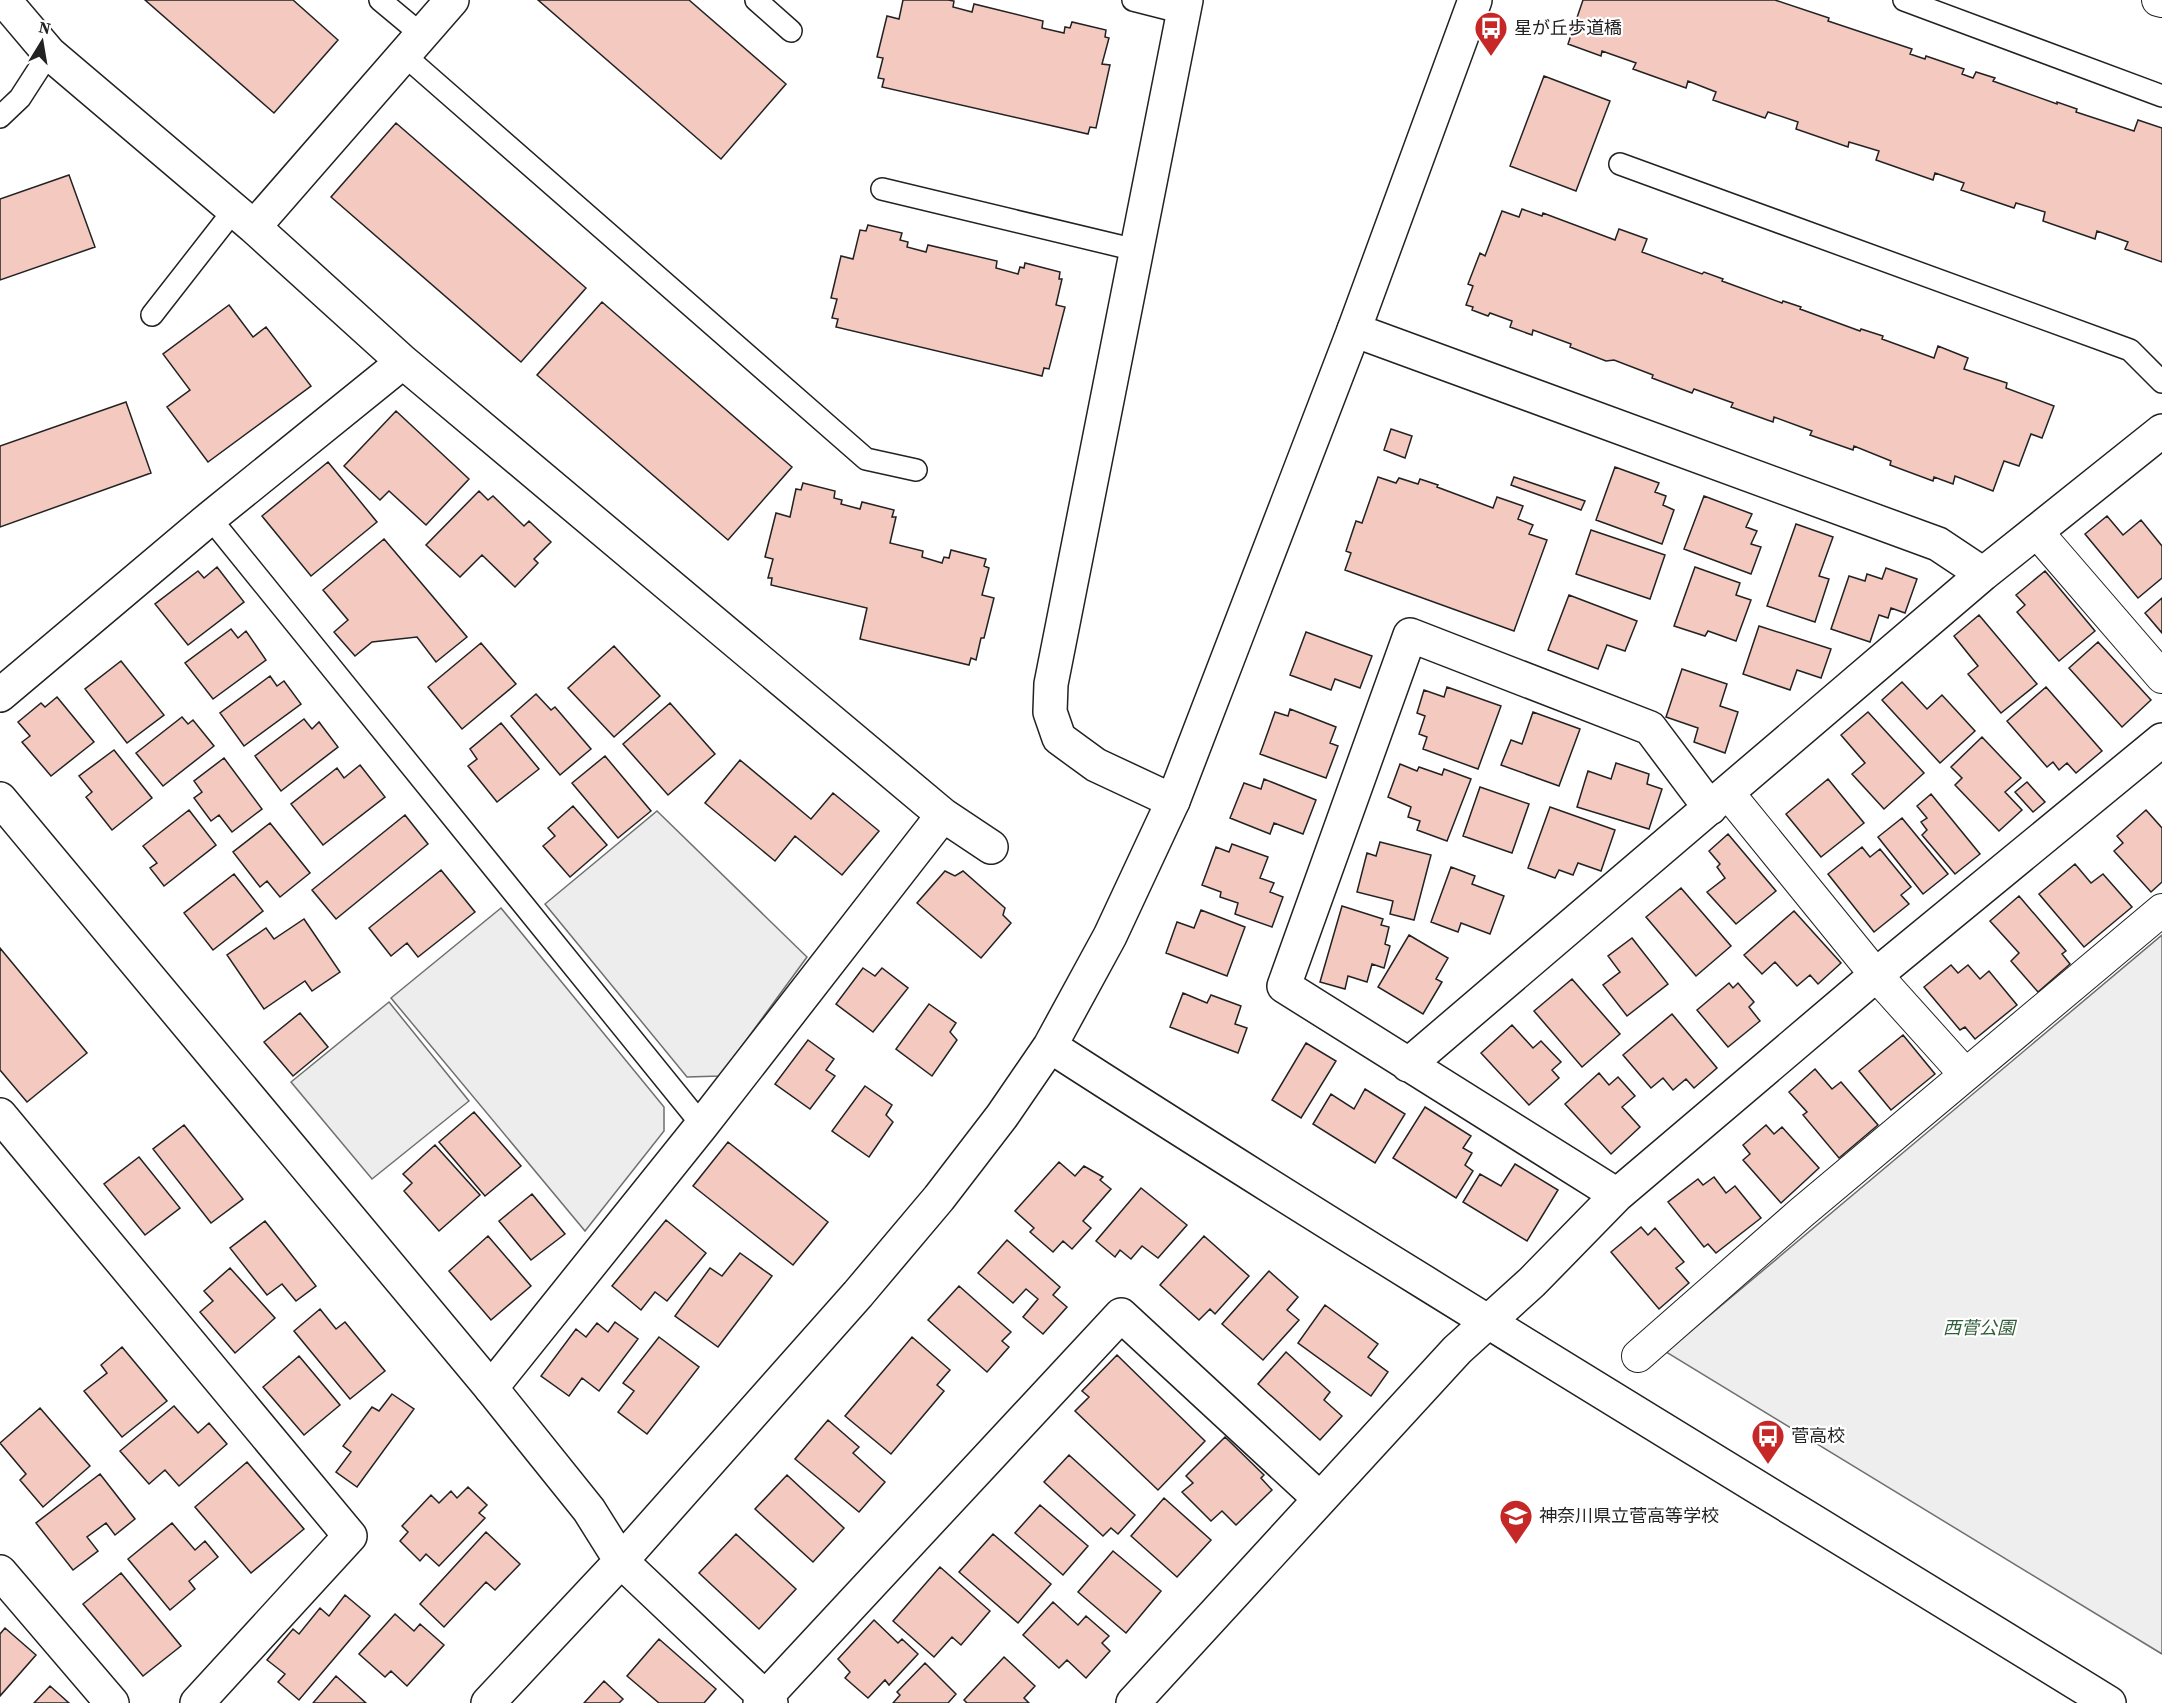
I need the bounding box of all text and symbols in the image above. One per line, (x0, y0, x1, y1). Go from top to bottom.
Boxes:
bus stop icon: 星が丘歩道橋 (1473, 10, 1509, 57)
north arrow (12, 12, 72, 72)
text: N (37, 15, 53, 39)
place label: 星が丘歩道橋 (1514, 15, 1622, 40)
park label: 西菅公園 (1943, 1315, 2018, 1340)
bus stop icon: 菅高校 (1750, 1418, 1786, 1465)
place label: 菅高校 (1791, 1423, 1845, 1448)
school or university icon: 神奈川県立菅高等学校 (1498, 1498, 1534, 1545)
place label: 神奈川県立菅高等学校 (1539, 1503, 1719, 1528)

